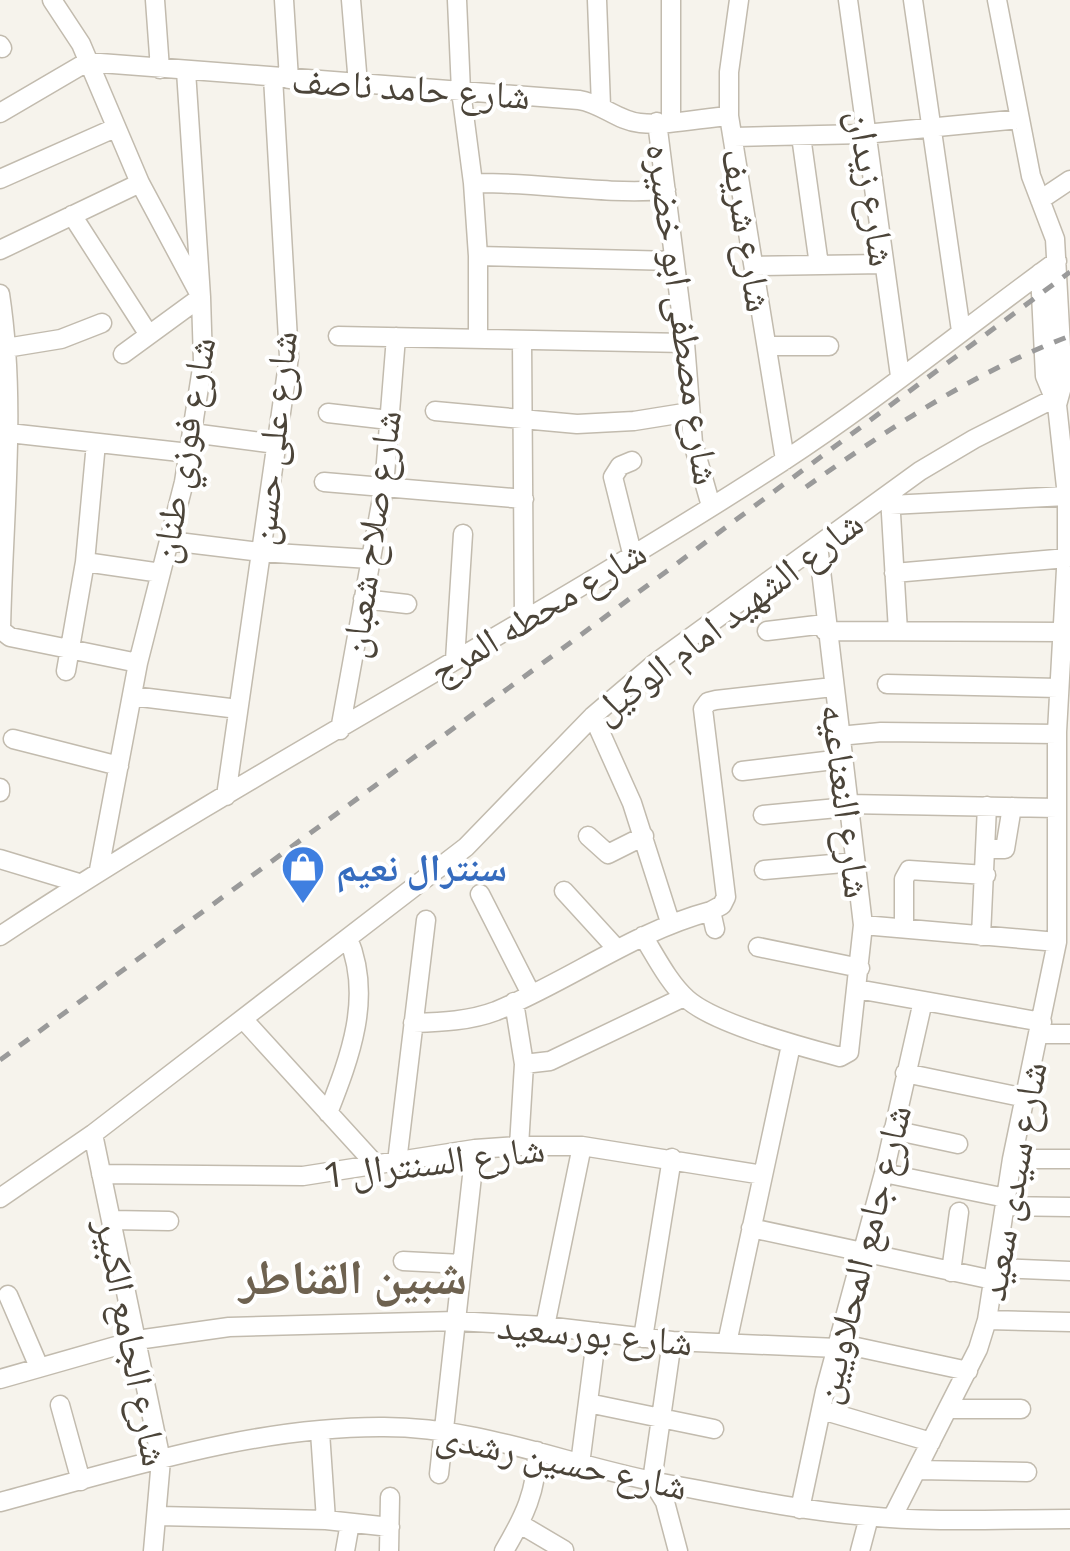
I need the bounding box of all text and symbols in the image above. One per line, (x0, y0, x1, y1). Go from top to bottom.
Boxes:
street label: شارع حامد ناصف (290, 50, 532, 124)
street label: شارع زيدان (833, 106, 913, 270)
street label: شارع مصطفى ابو خضيره (631, 139, 737, 489)
street label: شارع شريف (706, 144, 790, 316)
street label: شارع على حسن (232, 328, 312, 548)
street label: شارع فوزي طنان (134, 332, 232, 568)
street label: شارع صلاح شعبان (324, 406, 416, 662)
street label: شارع الشهيد امام الوكيل (579, 494, 875, 738)
street label: شارع محطه المرج (417, 523, 657, 699)
street label: شارع النعناعيه (806, 701, 888, 901)
place label: سنترال نعيم (336, 838, 507, 896)
shop icon: سنترال نعيم (280, 844, 326, 905)
street label: شارع سيدى سعيد (962, 1057, 1062, 1305)
street label: شارع جامع المحلاويين (796, 1098, 926, 1410)
street label: شارع السنترال 1 (318, 1119, 548, 1203)
street label: شارع الجامع الكبير (80, 1212, 185, 1471)
district label: شبين القناطر (237, 1240, 467, 1313)
street label: شارع بورسعيد (495, 1296, 695, 1370)
street label: شارع حسين رشدى (431, 1405, 693, 1515)

